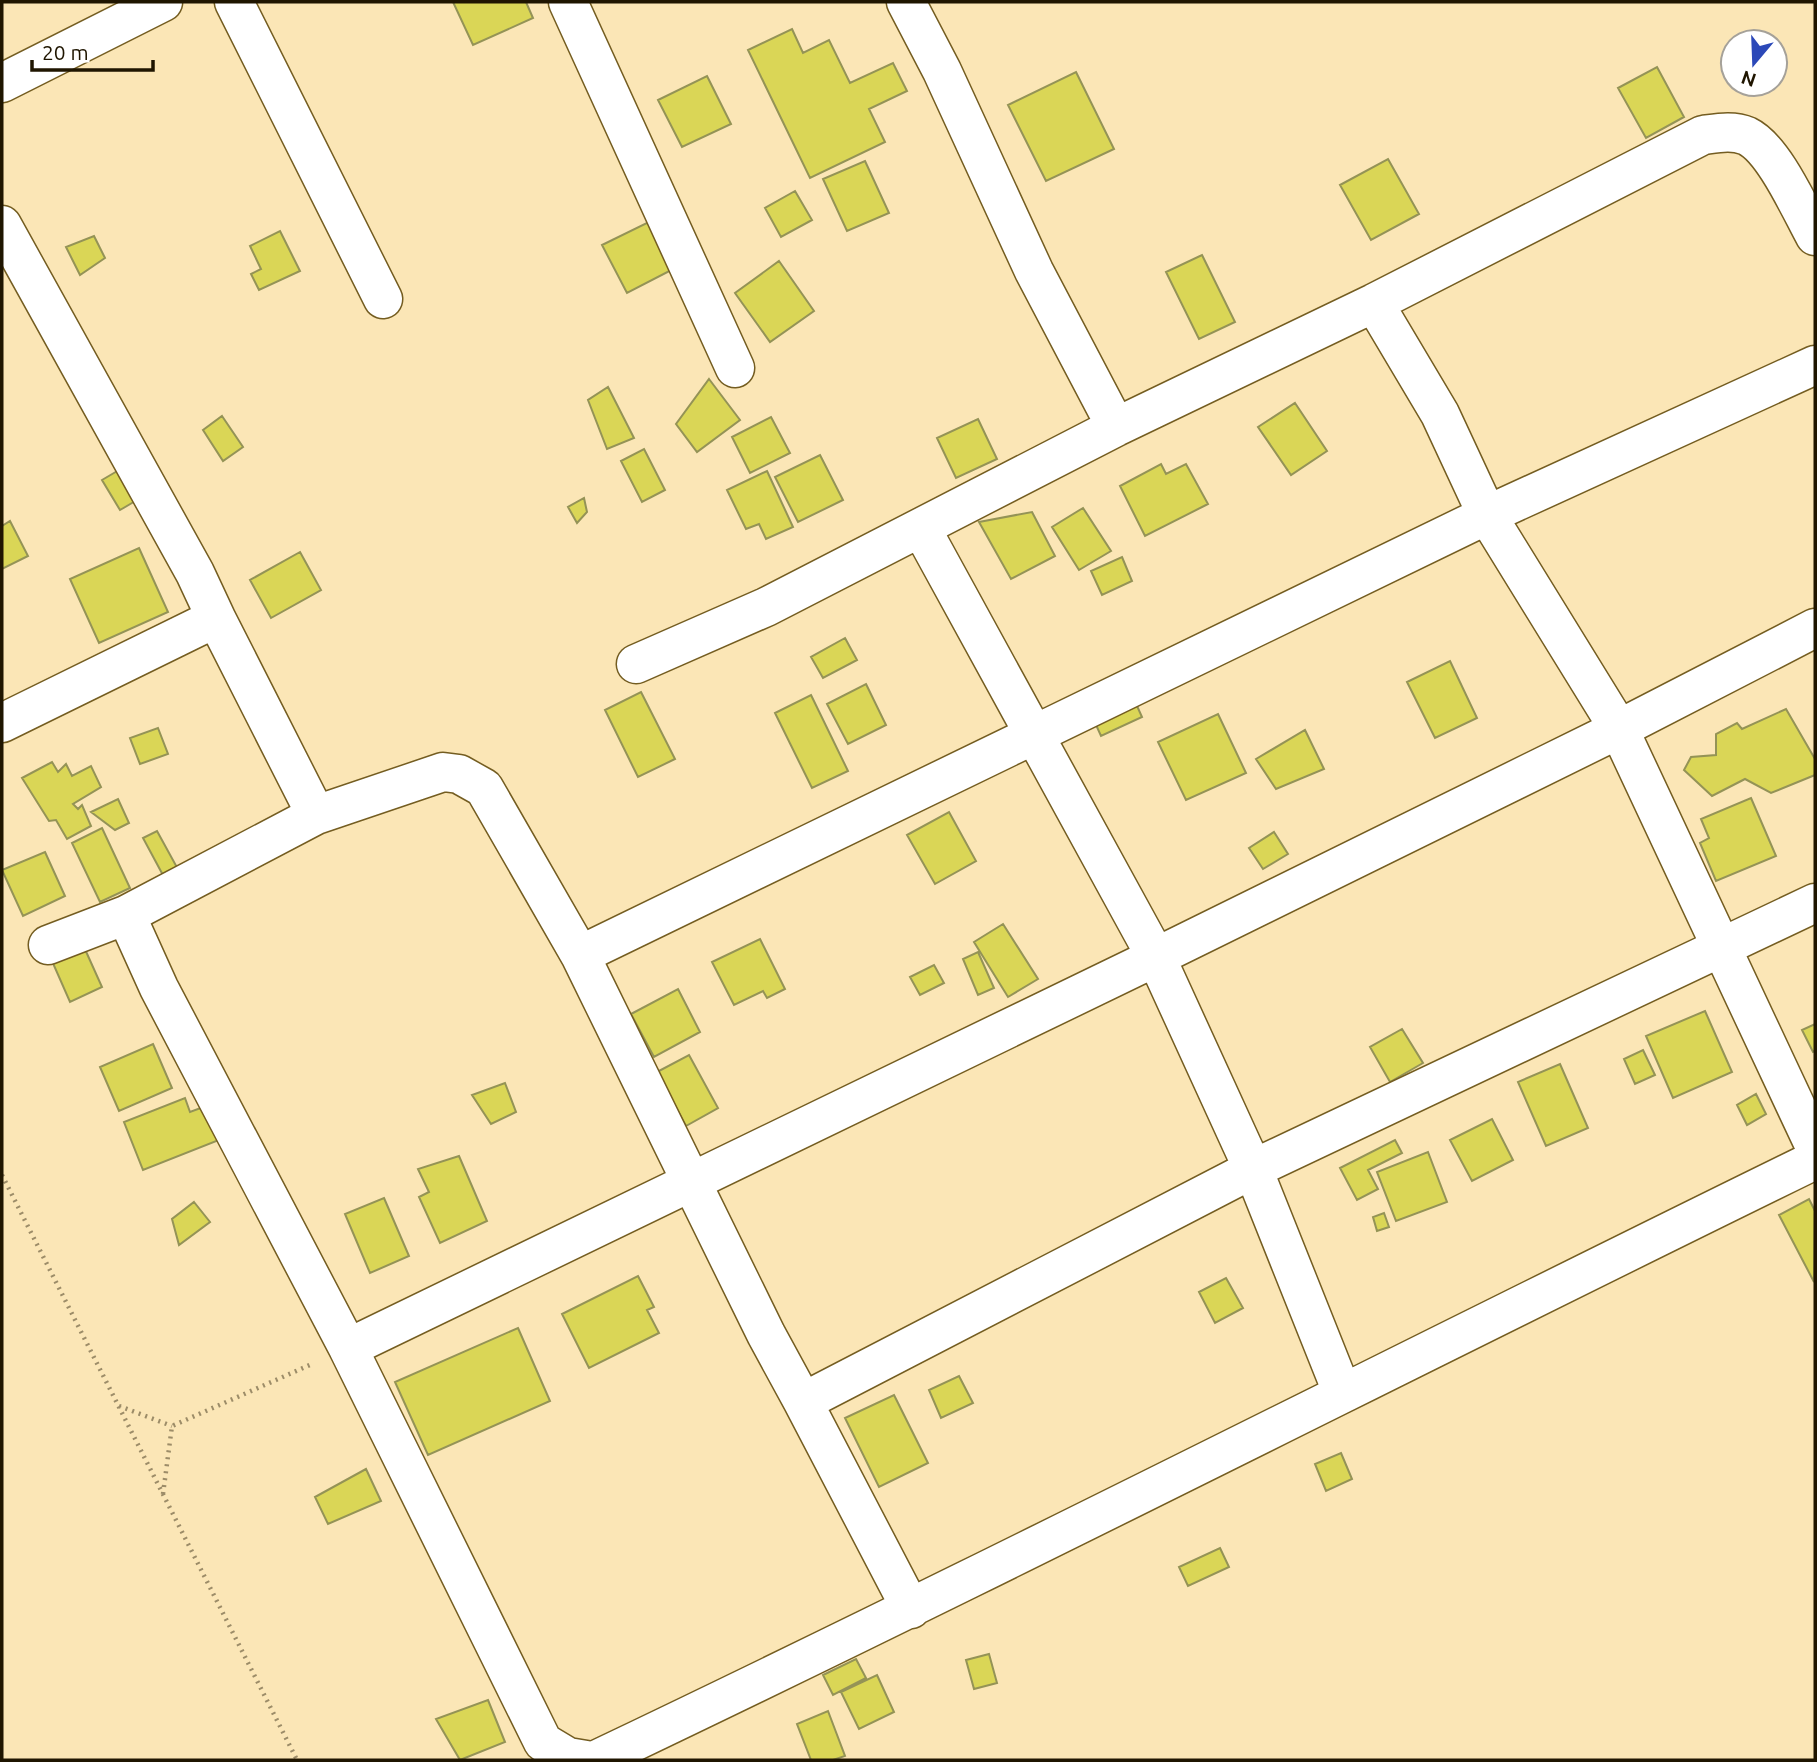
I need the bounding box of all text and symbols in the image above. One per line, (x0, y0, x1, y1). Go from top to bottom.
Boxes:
scale bar (32, 28, 152, 72)
north arrow (1719, 28, 1789, 98)
text: 20 m (42, 40, 89, 64)
text: N (1738, 66, 1759, 92)

